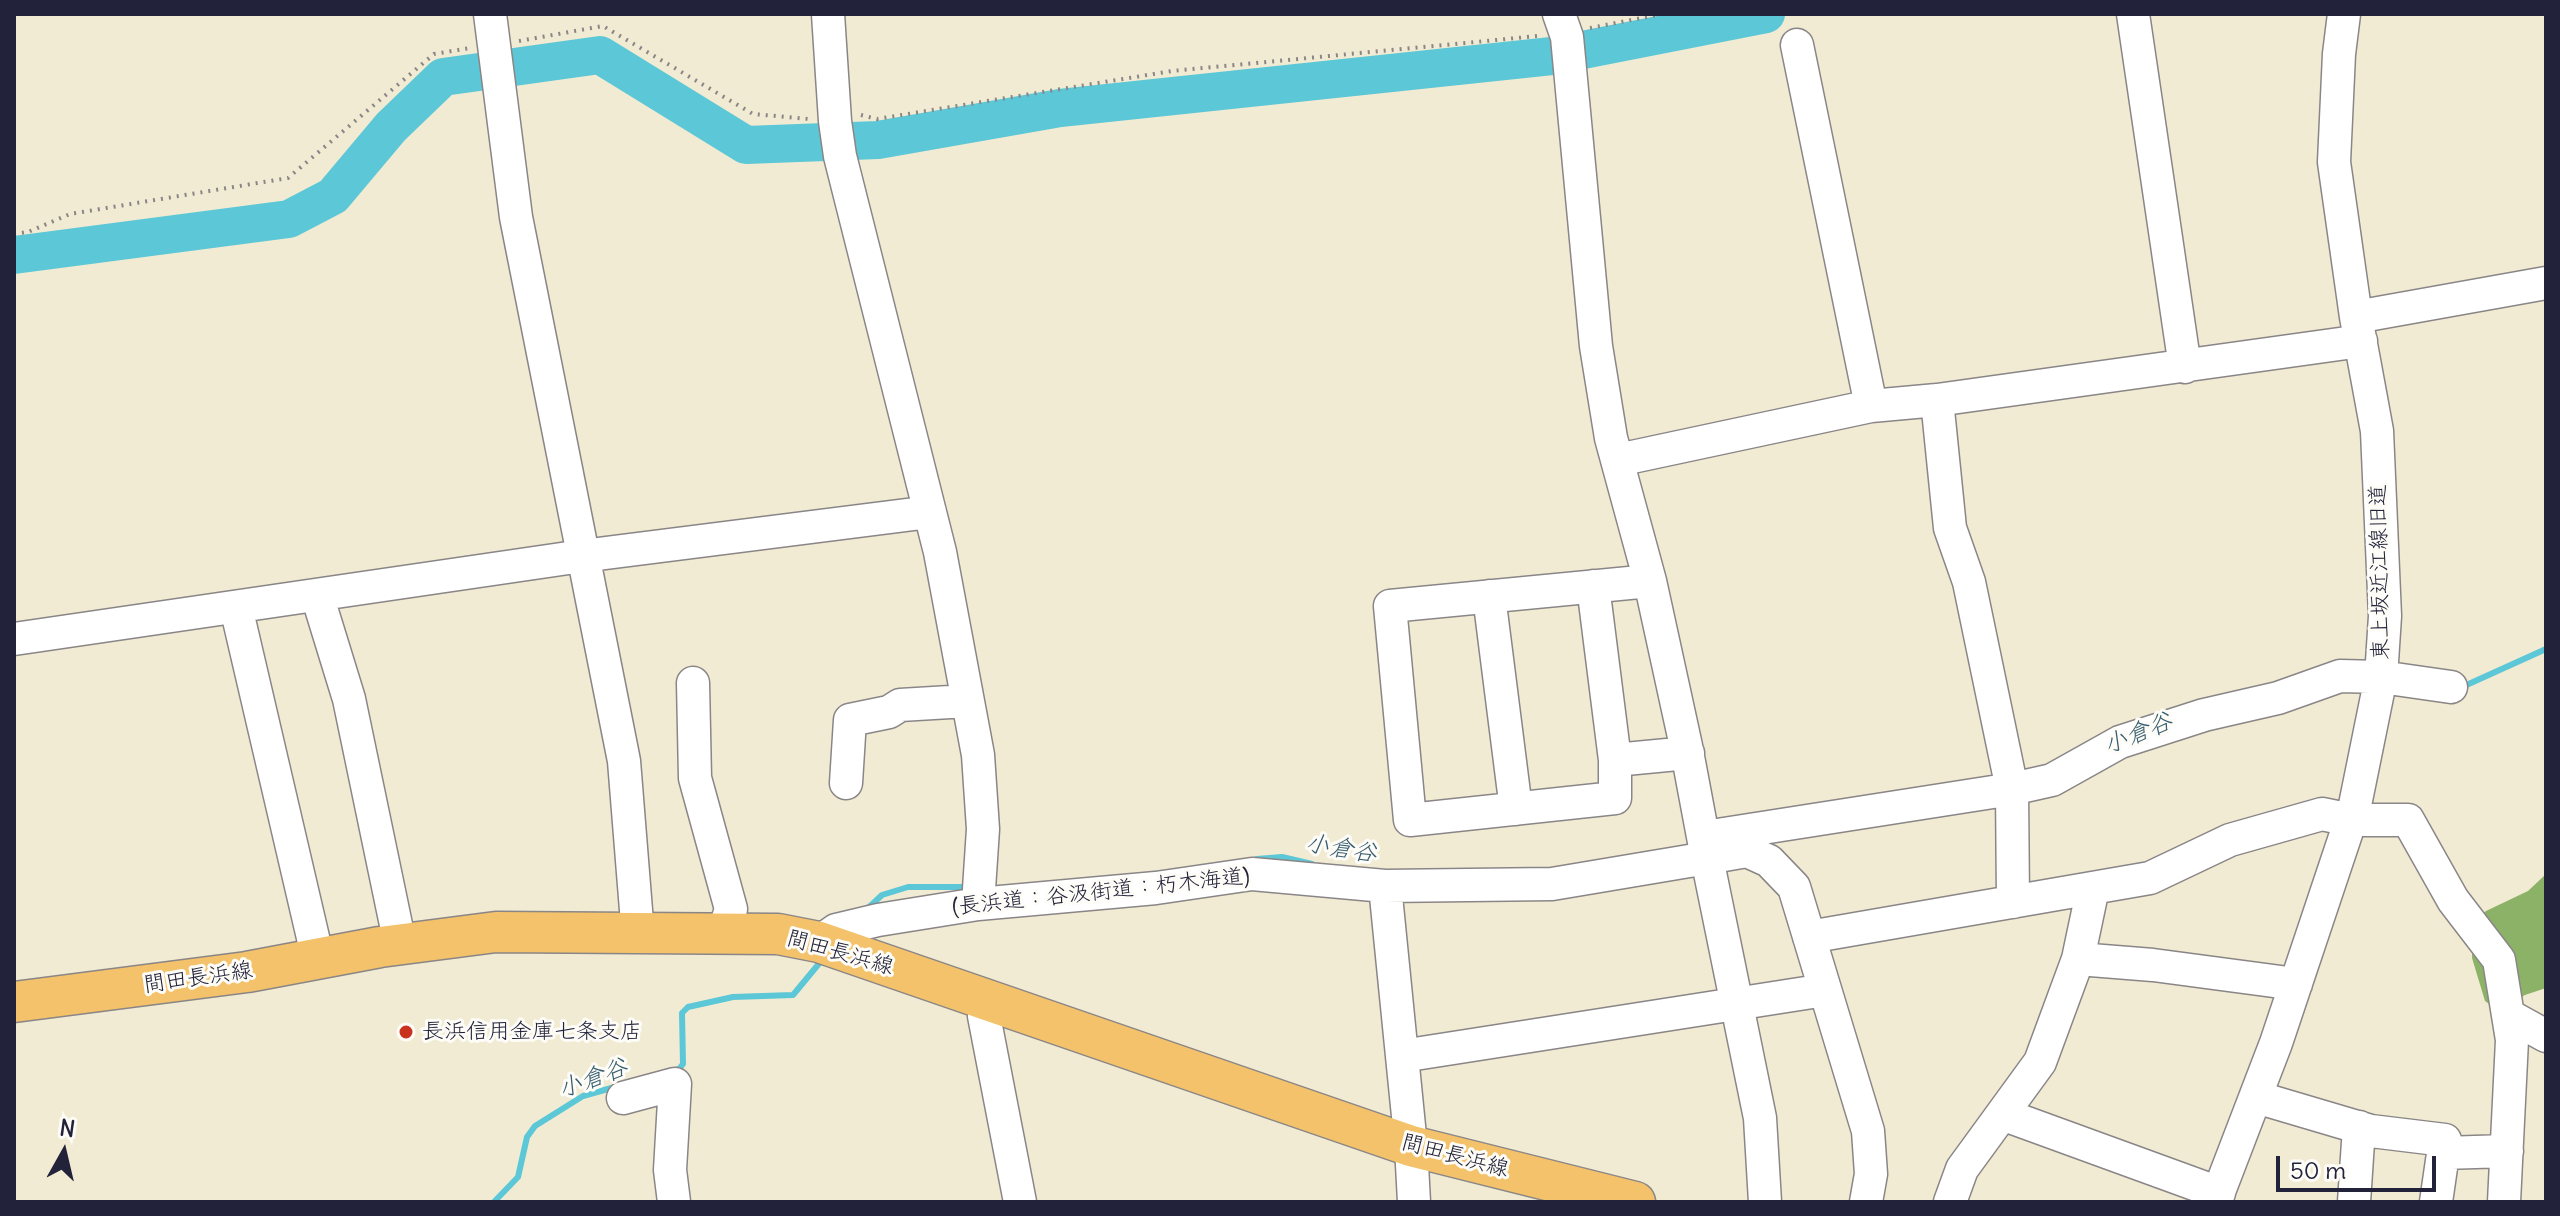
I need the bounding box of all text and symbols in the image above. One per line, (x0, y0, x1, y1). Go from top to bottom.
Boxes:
street label: 東上坂近江線旧道 (2365, 484, 2395, 660)
water label: 小倉谷 (2099, 707, 2177, 761)
water label: 小倉谷 (1303, 829, 1379, 869)
street label: (長浜道：谷汲街道：朽木海道) (951, 863, 1251, 921)
street label: 間田長浜線 (783, 925, 897, 981)
street label: 間田長浜線 (142, 957, 254, 999)
place label: 長浜信用金庫七条支店 (422, 1019, 642, 1045)
marker: 長浜信用金庫七条支店 (397, 1023, 415, 1041)
water label: 小倉谷 (554, 1053, 632, 1105)
north arrow (24, 1112, 104, 1192)
text: N (58, 1113, 77, 1143)
street label: 間田長浜線 (1398, 1129, 1512, 1183)
scale bar (2280, 1140, 2440, 1190)
text: 50 m (2290, 1155, 2346, 1185)

